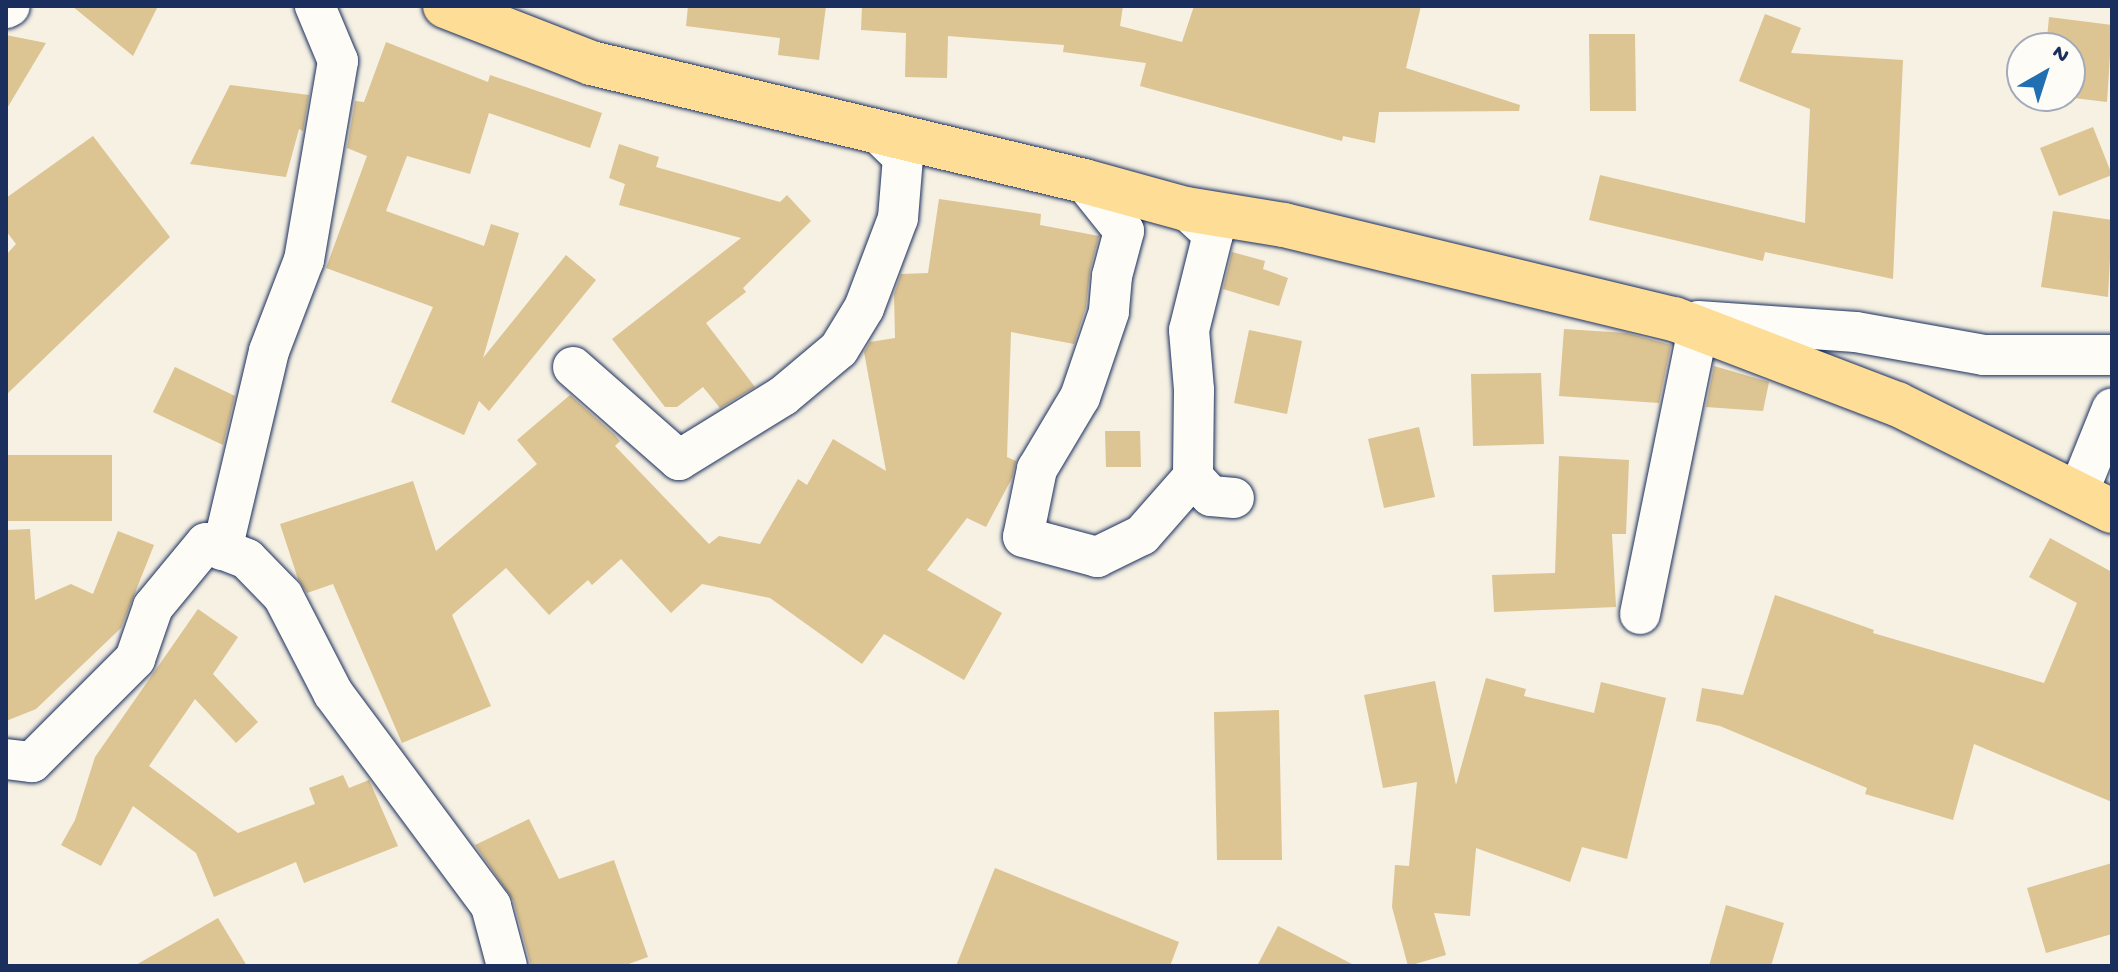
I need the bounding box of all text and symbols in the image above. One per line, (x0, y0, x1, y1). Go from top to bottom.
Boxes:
north arrow (2006, 32, 2086, 112)
text: N (2046, 40, 2074, 70)

